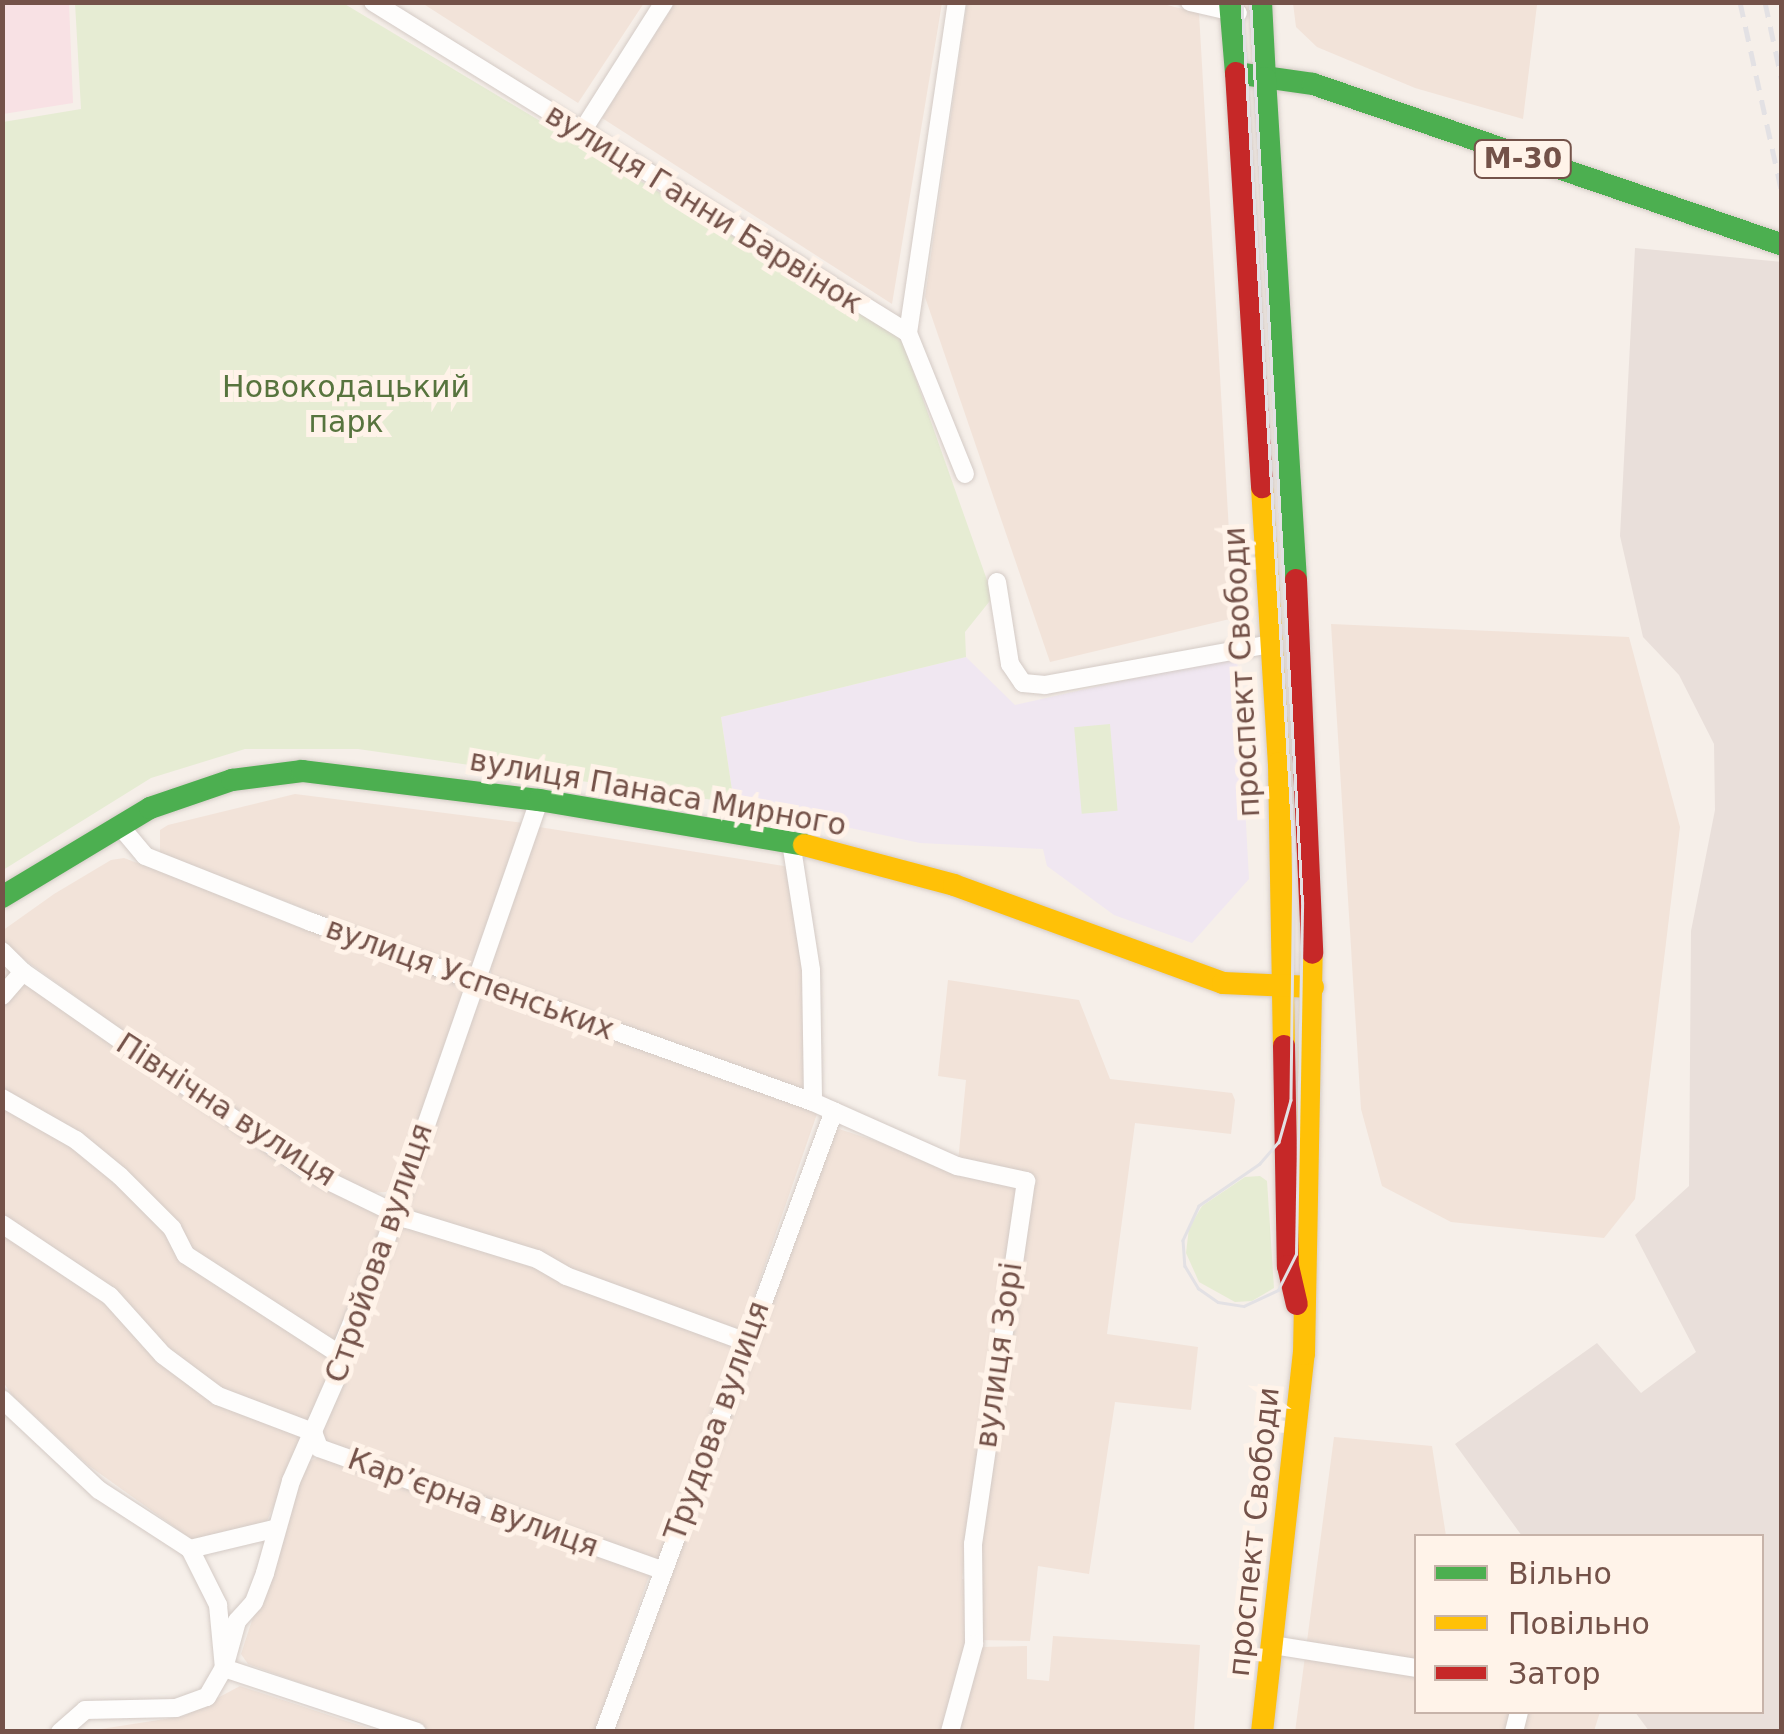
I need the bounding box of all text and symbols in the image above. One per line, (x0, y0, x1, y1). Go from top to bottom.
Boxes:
street label: вулиця Ганни Барвінок (539, 96, 869, 322)
road number: М-30 (1473, 136, 1573, 182)
park label: Новокодацький парк (222, 369, 470, 440)
street label: проспект Свободи (1216, 526, 1268, 818)
street label: вулиця Панаса Мирного (467, 742, 849, 844)
street label: вулиця Успенських (321, 910, 619, 1048)
street label: Північна вулиця (110, 1026, 342, 1194)
street label: Стройова вулиця (318, 1119, 440, 1387)
street label: вулиця Зорі (968, 1260, 1030, 1450)
street label: Трудова вулиця (657, 1296, 777, 1546)
street label: проспект Свободи (1221, 1386, 1287, 1678)
street label: Карʼєрна вулиця (343, 1441, 603, 1565)
legend (1414, 1534, 1764, 1714)
text: Вільно (1508, 1556, 1612, 1591)
text: Повільно (1508, 1606, 1650, 1641)
text: Затор (1508, 1656, 1601, 1691)

